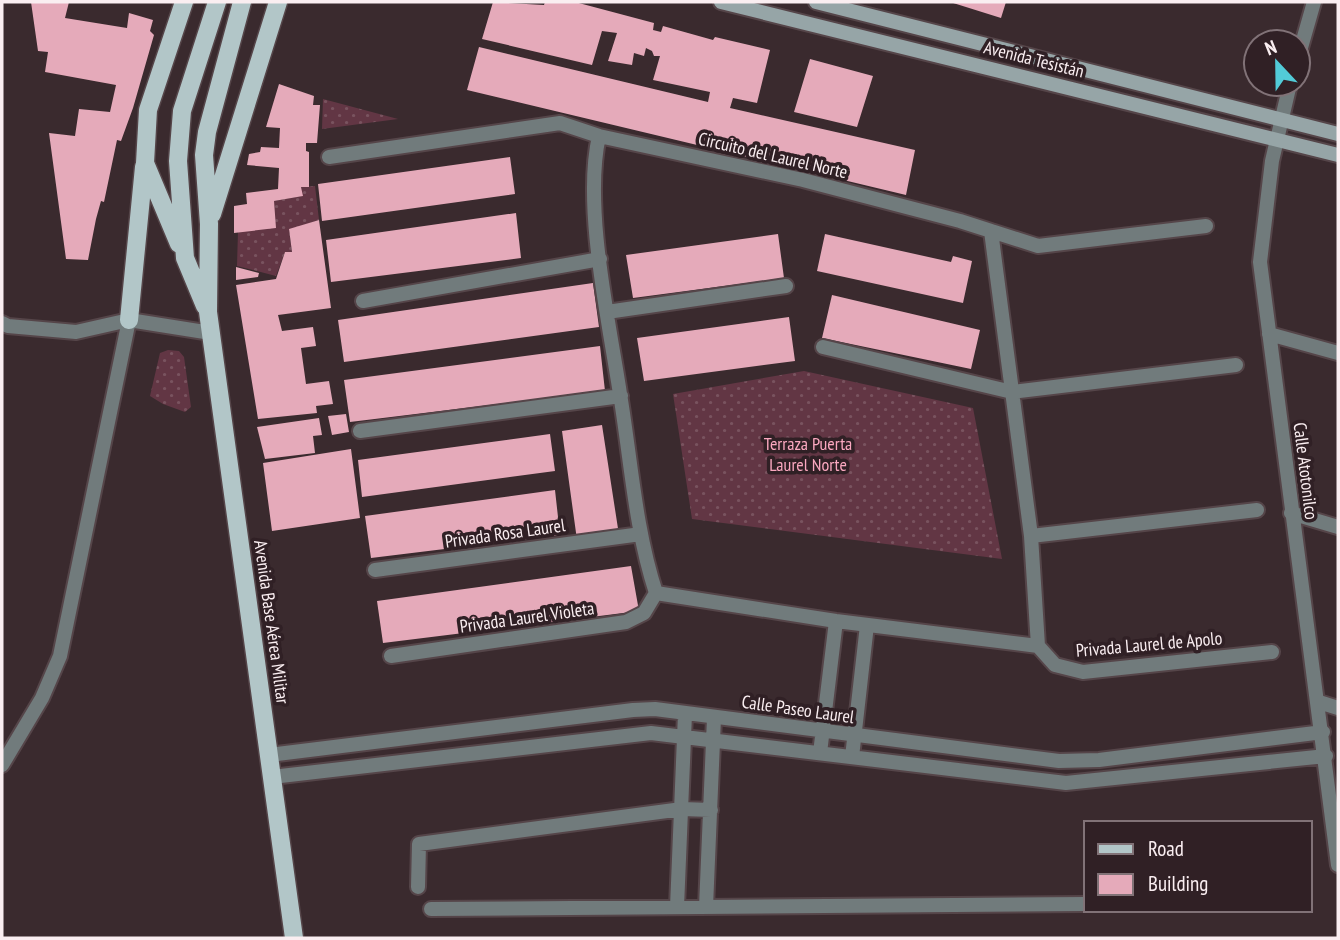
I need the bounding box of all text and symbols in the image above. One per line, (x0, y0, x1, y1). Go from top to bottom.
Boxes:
north arrow (1242, 28, 1312, 98)
text: N (1261, 34, 1280, 60)
street label: Avenida Tesistán (982, 35, 1086, 83)
street label: Circuito del Laurel Norte (696, 127, 850, 183)
street label: Calle Atotonilco (1289, 421, 1323, 521)
park label: Terraza Puerta Laurel Norte (764, 432, 852, 476)
street label: Privada Rosa Laurel (443, 513, 567, 553)
street label: Avenida Base Aérea Militar (249, 539, 295, 705)
street label: Privada Laurel Violeta (458, 596, 596, 638)
street label: Privada Laurel de Apolo (1075, 626, 1223, 662)
street label: Calle Paseo Laurel (740, 690, 857, 728)
legend (1084, 821, 1312, 912)
text: Road (1148, 835, 1184, 862)
text: Building (1148, 870, 1208, 897)

